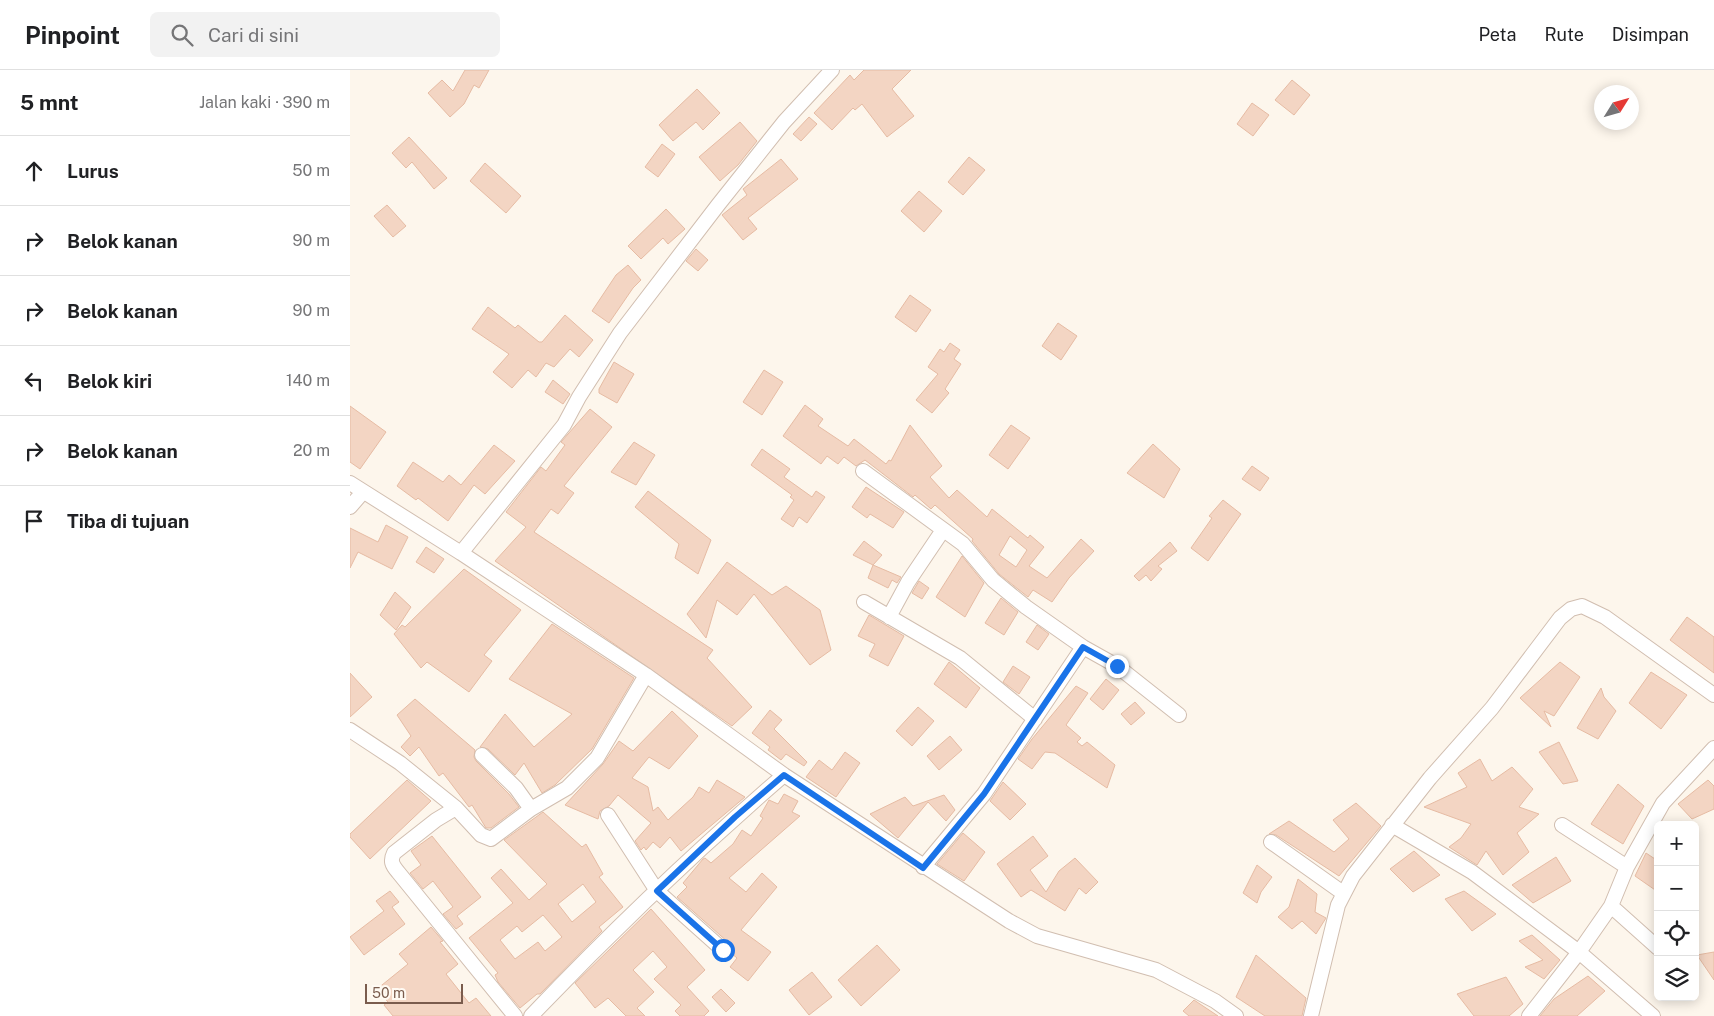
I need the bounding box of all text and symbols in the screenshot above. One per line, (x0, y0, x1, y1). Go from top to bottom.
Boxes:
search box (150, 12, 500, 57)
text: Pinpoint (25, 21, 120, 49)
icon: search (168, 21, 196, 49)
text: Cari di sini (208, 24, 299, 46)
text: Peta (1478, 24, 1516, 45)
text: Rute (1544, 24, 1584, 45)
text: Disimpan (1612, 24, 1689, 45)
north arrow (1594, 85, 1639, 130)
text: 5 mnt (20, 90, 79, 115)
text: Jalan kaki · 390 m (199, 93, 330, 112)
icon: ahead (20, 157, 48, 185)
text: Lurus (67, 160, 119, 182)
text: 50 m (292, 161, 330, 180)
icon: right (20, 227, 48, 255)
text: Belok kanan (67, 230, 178, 252)
text: 90 m (293, 231, 330, 250)
icon: right (20, 297, 48, 325)
text: Belok kanan (67, 300, 178, 322)
text: 90 m (293, 301, 330, 320)
icon: left (20, 367, 48, 395)
text: Belok kiri (67, 370, 152, 392)
text: 140 m (286, 371, 330, 390)
icon: right (20, 437, 48, 465)
text: Belok kanan (67, 440, 178, 462)
text: 20 m (293, 441, 330, 460)
icon: arrive (20, 507, 48, 535)
text: Tiba di tujuan (67, 510, 189, 532)
route end (1106, 655, 1129, 678)
map controls (1654, 821, 1699, 1001)
button: + (1654, 821, 1699, 866)
button: − (1654, 866, 1699, 911)
button: locate (1654, 911, 1699, 956)
route start (712, 939, 735, 962)
button: layers (1654, 956, 1699, 1001)
scale bar (365, 981, 462, 1004)
text: 50 m (372, 985, 405, 1001)

